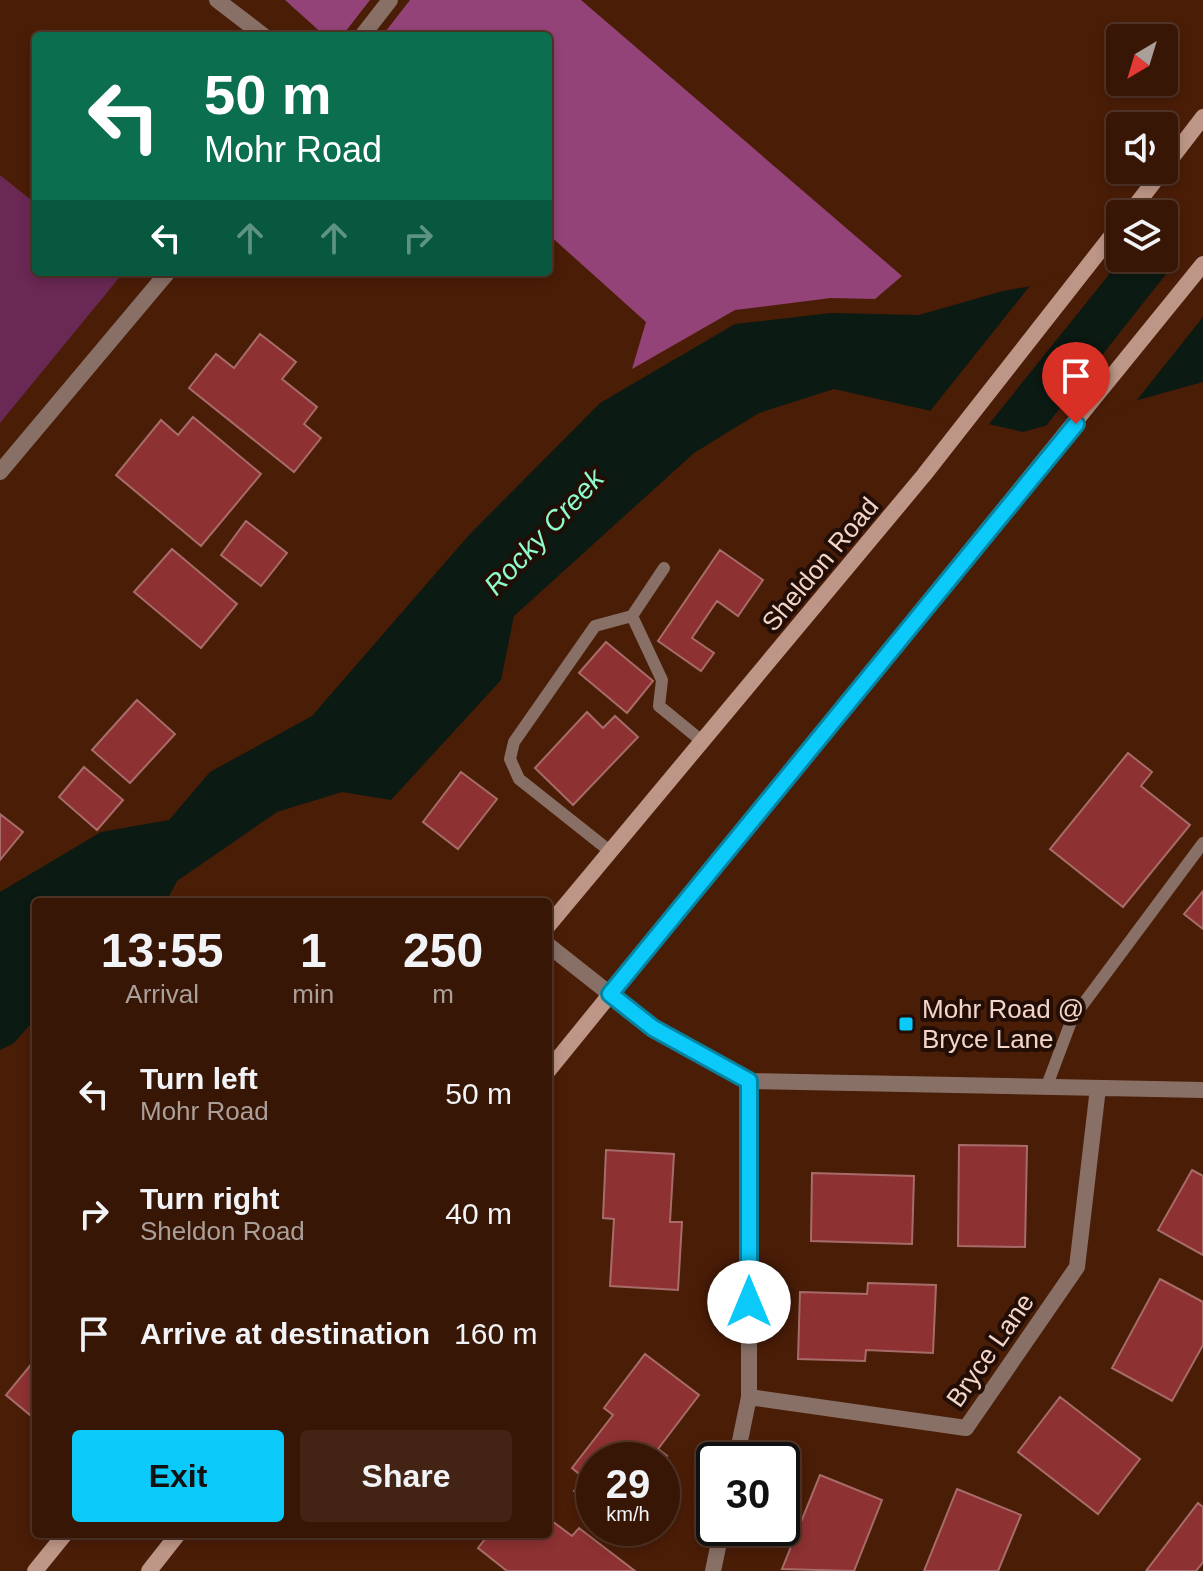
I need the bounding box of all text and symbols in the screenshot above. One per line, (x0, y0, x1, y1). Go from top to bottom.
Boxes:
north arrow (1106, 24, 1178, 96)
map controls (1106, 24, 1178, 272)
text: 50 m (204, 63, 332, 126)
icon: left (72, 64, 176, 168)
button: sound (1106, 112, 1178, 184)
text: Mohr Road (204, 129, 382, 170)
button: layers (1106, 200, 1178, 272)
icon: left (144, 216, 188, 260)
icon: ahead (228, 216, 272, 260)
icon: ahead (312, 216, 356, 260)
icon: right (396, 216, 440, 260)
pin (1042, 342, 1110, 424)
icon: arrive (1054, 354, 1098, 398)
water label: Rocky Creek (478, 461, 611, 601)
street label: Sheldon Road (756, 491, 884, 637)
text: 13:55 (101, 924, 224, 977)
text: 1 (300, 924, 327, 977)
text: 250 (403, 924, 483, 977)
text: Arrival (125, 979, 199, 1009)
text: min (292, 979, 334, 1009)
text: m (432, 979, 454, 1009)
place label: Mohr Road @ Bryce Lane (922, 994, 1084, 1054)
marker: Mohr Road @ Bryce Lane (897, 1015, 915, 1033)
text: Turn left (140, 1062, 258, 1095)
icon: left (72, 1072, 116, 1116)
text: 50 m (445, 1077, 512, 1110)
text: Mohr Road (140, 1096, 269, 1126)
text: Turn right (140, 1182, 279, 1215)
icon: right (72, 1192, 116, 1236)
text: 40 m (445, 1197, 512, 1230)
text: Sheldon Road (140, 1216, 305, 1246)
position arrow (707, 1260, 791, 1344)
street label: Bryce Lane (940, 1288, 1040, 1412)
icon: arrive (72, 1312, 116, 1356)
text: Arrive at destination (140, 1317, 430, 1350)
text: 160 m (454, 1317, 537, 1350)
button: Exit (72, 1430, 284, 1522)
button: Share (300, 1430, 512, 1522)
speed limit sign: 30 (696, 1442, 800, 1546)
text: 29 (606, 1462, 650, 1506)
text: km/h (606, 1503, 650, 1525)

